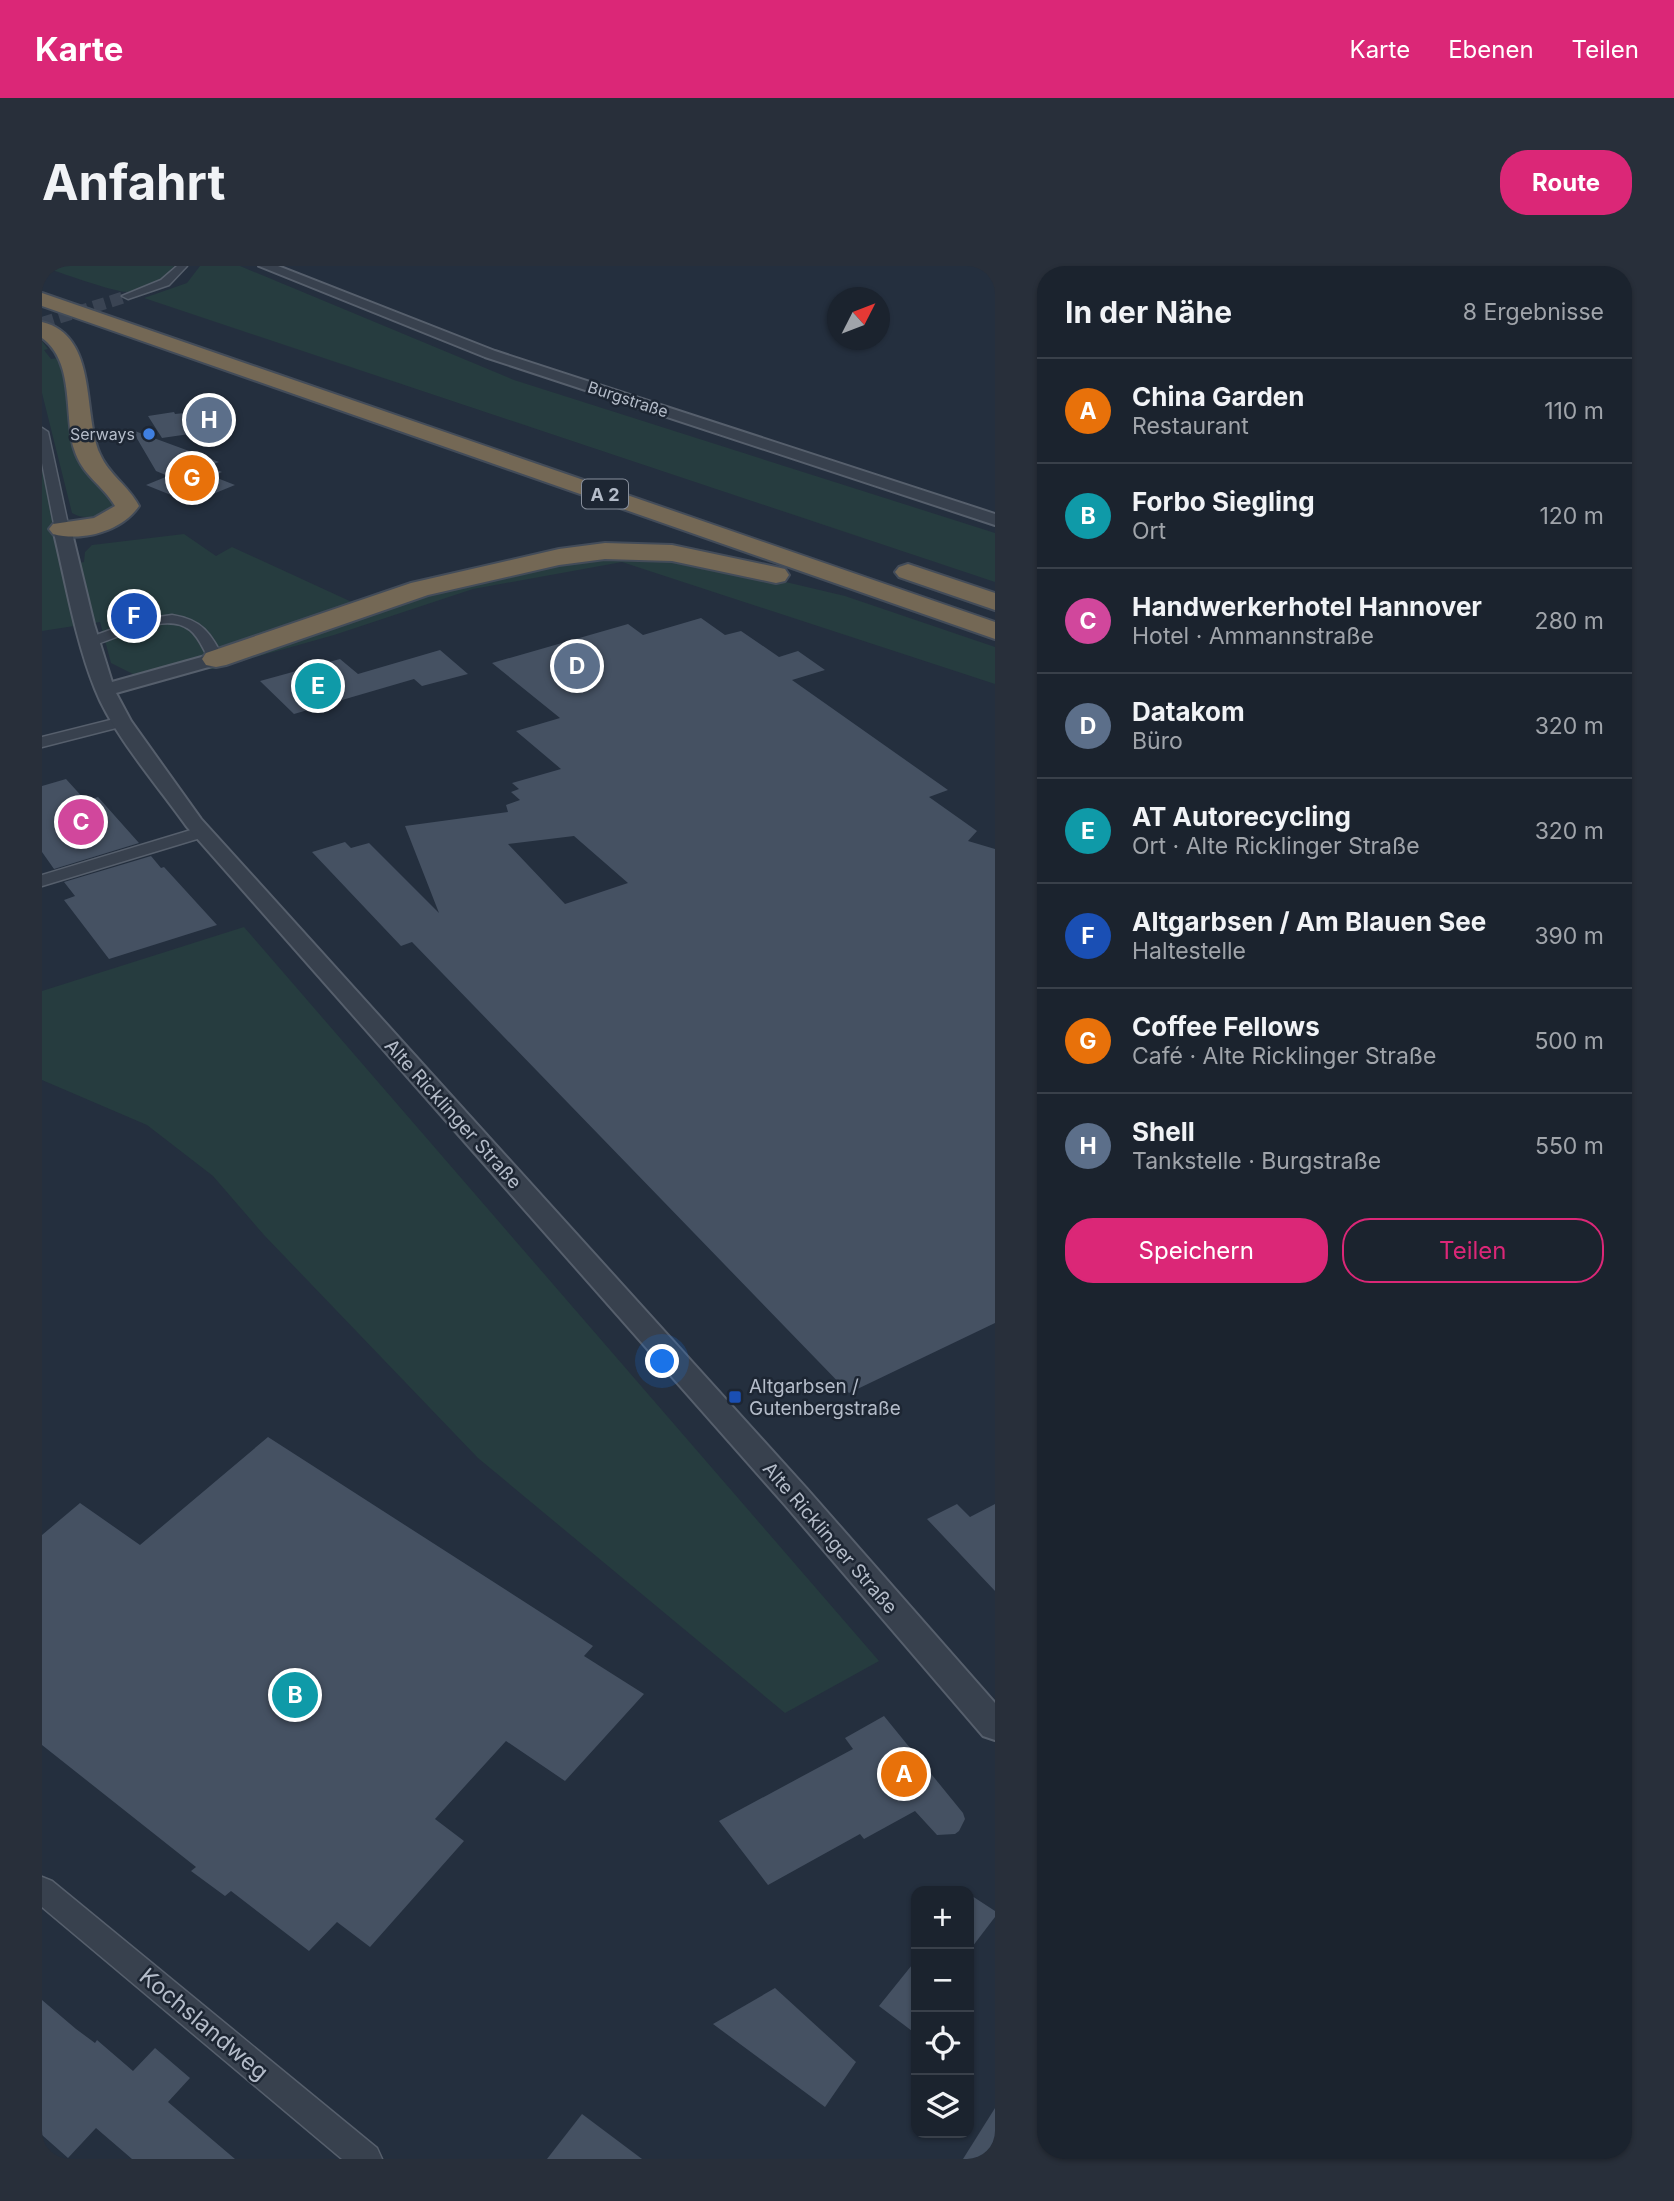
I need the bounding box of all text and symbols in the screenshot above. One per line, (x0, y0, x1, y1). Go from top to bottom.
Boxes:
text: Karte (35, 29, 123, 69)
text: Karte (1350, 35, 1410, 64)
text: Ebenen (1448, 35, 1534, 64)
text: Teilen (1572, 35, 1639, 64)
button: Route (1500, 150, 1632, 215)
text: Anfahrt (42, 153, 225, 212)
north arrow (827, 287, 890, 350)
text: In der Nähe (1065, 294, 1232, 330)
text: 8 Ergebnisse (1463, 298, 1604, 326)
street label: Burgstraße (585, 377, 671, 421)
text: China Garden (1132, 381, 1305, 412)
pin: H (186, 394, 232, 446)
text: A (1079, 397, 1097, 425)
text: 110 m (1544, 397, 1604, 425)
text: Restaurant (1132, 412, 1249, 440)
place label: Serways (70, 424, 135, 444)
marker: Serways (141, 426, 157, 442)
pin: G (169, 452, 215, 504)
road number: A 2 (582, 479, 628, 508)
text: Forbo Siegling (1132, 486, 1315, 517)
text: B (1080, 502, 1096, 530)
text: 120 m (1539, 502, 1604, 530)
text: Ort (1132, 517, 1166, 545)
pin: F (111, 590, 157, 642)
text: Handwerkerhotel Hannover (1132, 591, 1482, 622)
text: C (1079, 607, 1097, 635)
text: 280 m (1535, 607, 1604, 635)
text: Hotel · Ammannstraße (1132, 622, 1374, 650)
pin: D (554, 640, 600, 692)
pin: E (295, 660, 341, 712)
text: Datakom (1132, 696, 1245, 727)
text: D (1080, 712, 1096, 740)
text: 320 m (1535, 712, 1604, 740)
text: Büro (1132, 727, 1183, 755)
pin: C (58, 796, 104, 848)
text: AT Autorecycling (1132, 801, 1351, 832)
text: E (1081, 817, 1095, 845)
text: 320 m (1535, 817, 1604, 845)
text: Ort · Alte Ricklinger Straße (1132, 832, 1420, 860)
text: Altgarbsen / Am Blauen See (1132, 906, 1486, 937)
text: F (1081, 922, 1095, 950)
text: 390 m (1534, 922, 1604, 950)
text: Haltestelle (1132, 937, 1246, 965)
text: Coffee Fellows (1132, 1011, 1320, 1042)
text: G (1079, 1027, 1097, 1055)
text: 500 m (1534, 1027, 1604, 1055)
street label: Alte Ricklinger Straße (380, 1035, 526, 1193)
text: Café · Alte Ricklinger Straße (1132, 1042, 1436, 1070)
text: Shell (1132, 1116, 1195, 1147)
text: H (1079, 1132, 1097, 1160)
text: 550 m (1535, 1132, 1604, 1160)
text: Tankstelle · Burgstraße (1132, 1147, 1381, 1175)
button: Speichern (1065, 1218, 1328, 1283)
button: Teilen (1342, 1218, 1604, 1283)
your location (645, 1344, 679, 1378)
place label: Altgarbsen / Gutenbergstraße (749, 1375, 901, 1420)
marker: Altgarbsen / Gutenbergstraße (727, 1389, 743, 1405)
street label: Alte Ricklinger Straße (758, 1458, 902, 1618)
pin: B (272, 1669, 318, 1721)
pin: A (881, 1748, 927, 1800)
map controls (911, 1886, 974, 2138)
button: + (911, 1886, 974, 1949)
button: − (911, 1949, 974, 2012)
street label: Kochslandweg (134, 1962, 274, 2086)
button: locate (911, 2012, 974, 2075)
button: layers (911, 2075, 974, 2138)

